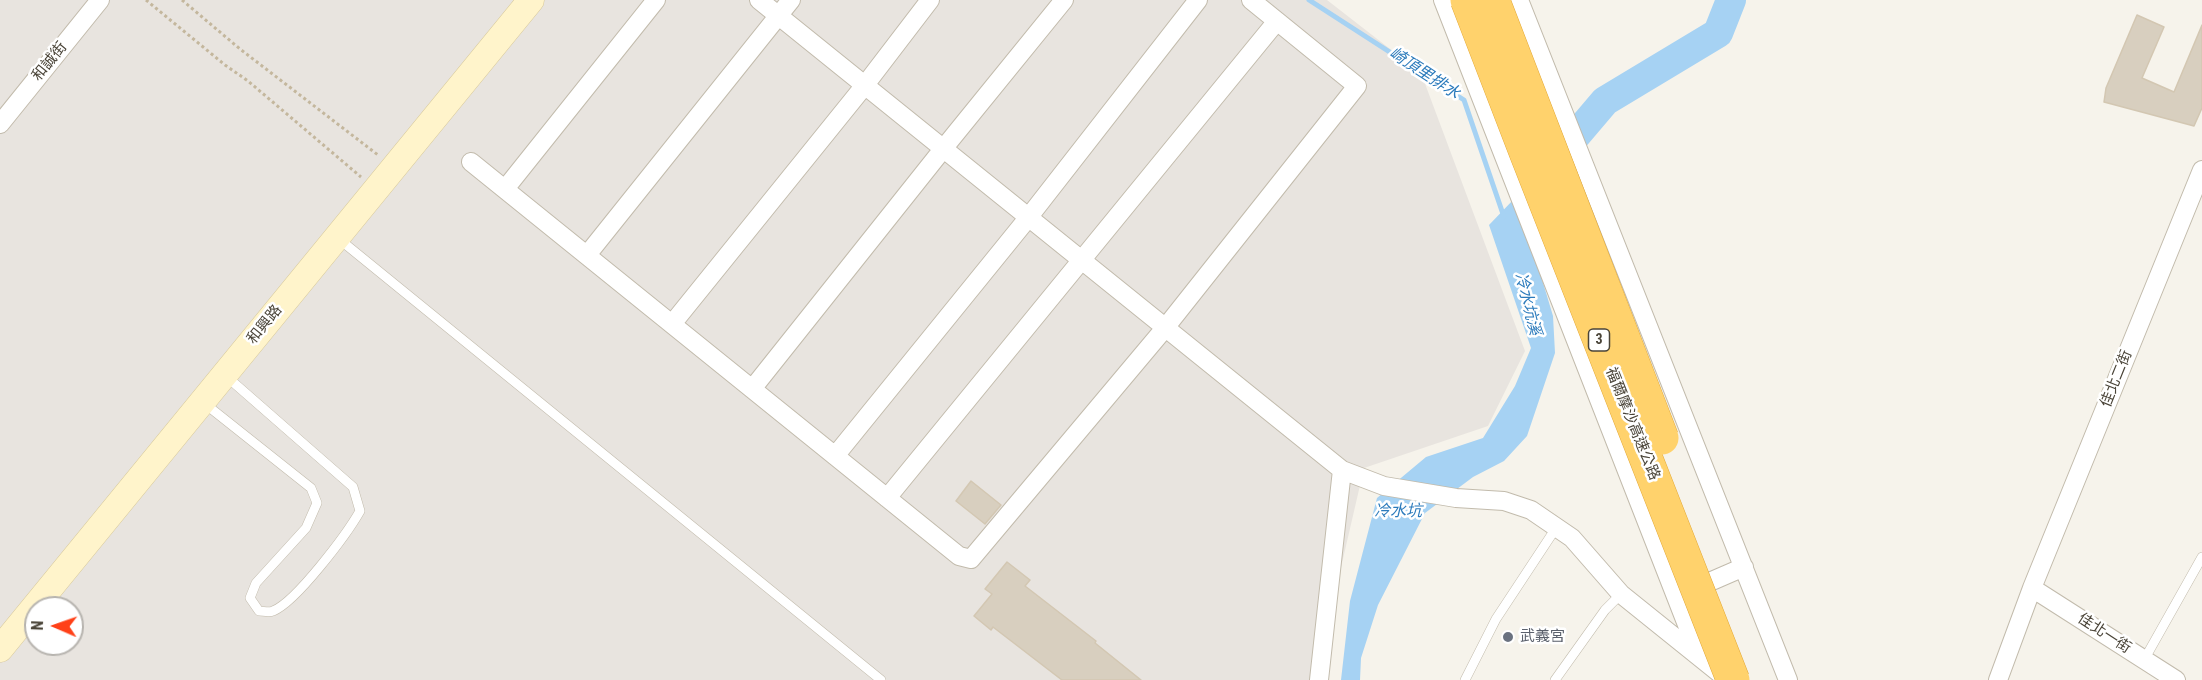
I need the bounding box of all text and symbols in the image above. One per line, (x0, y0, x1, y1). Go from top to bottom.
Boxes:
street label: 和誠街 (29, 39, 71, 85)
water label: 崎頂里排水 (1385, 44, 1463, 104)
water label: 冷水坑溪 (1510, 271, 1544, 337)
street label: 和興路 (244, 302, 286, 348)
road number: 3 (1588, 329, 1610, 351)
street label: 佳北二街 (2097, 348, 2137, 410)
street label: 福爾摩沙高速公路 (1601, 365, 1663, 483)
water label: 冷水坑 (1374, 502, 1422, 522)
north arrow (24, 596, 84, 656)
street label: 佳北一街 (2074, 610, 2134, 658)
text: N (28, 620, 47, 631)
place label: 武義宮 (1520, 628, 1565, 646)
marker: 武義宮 (1501, 630, 1515, 644)

